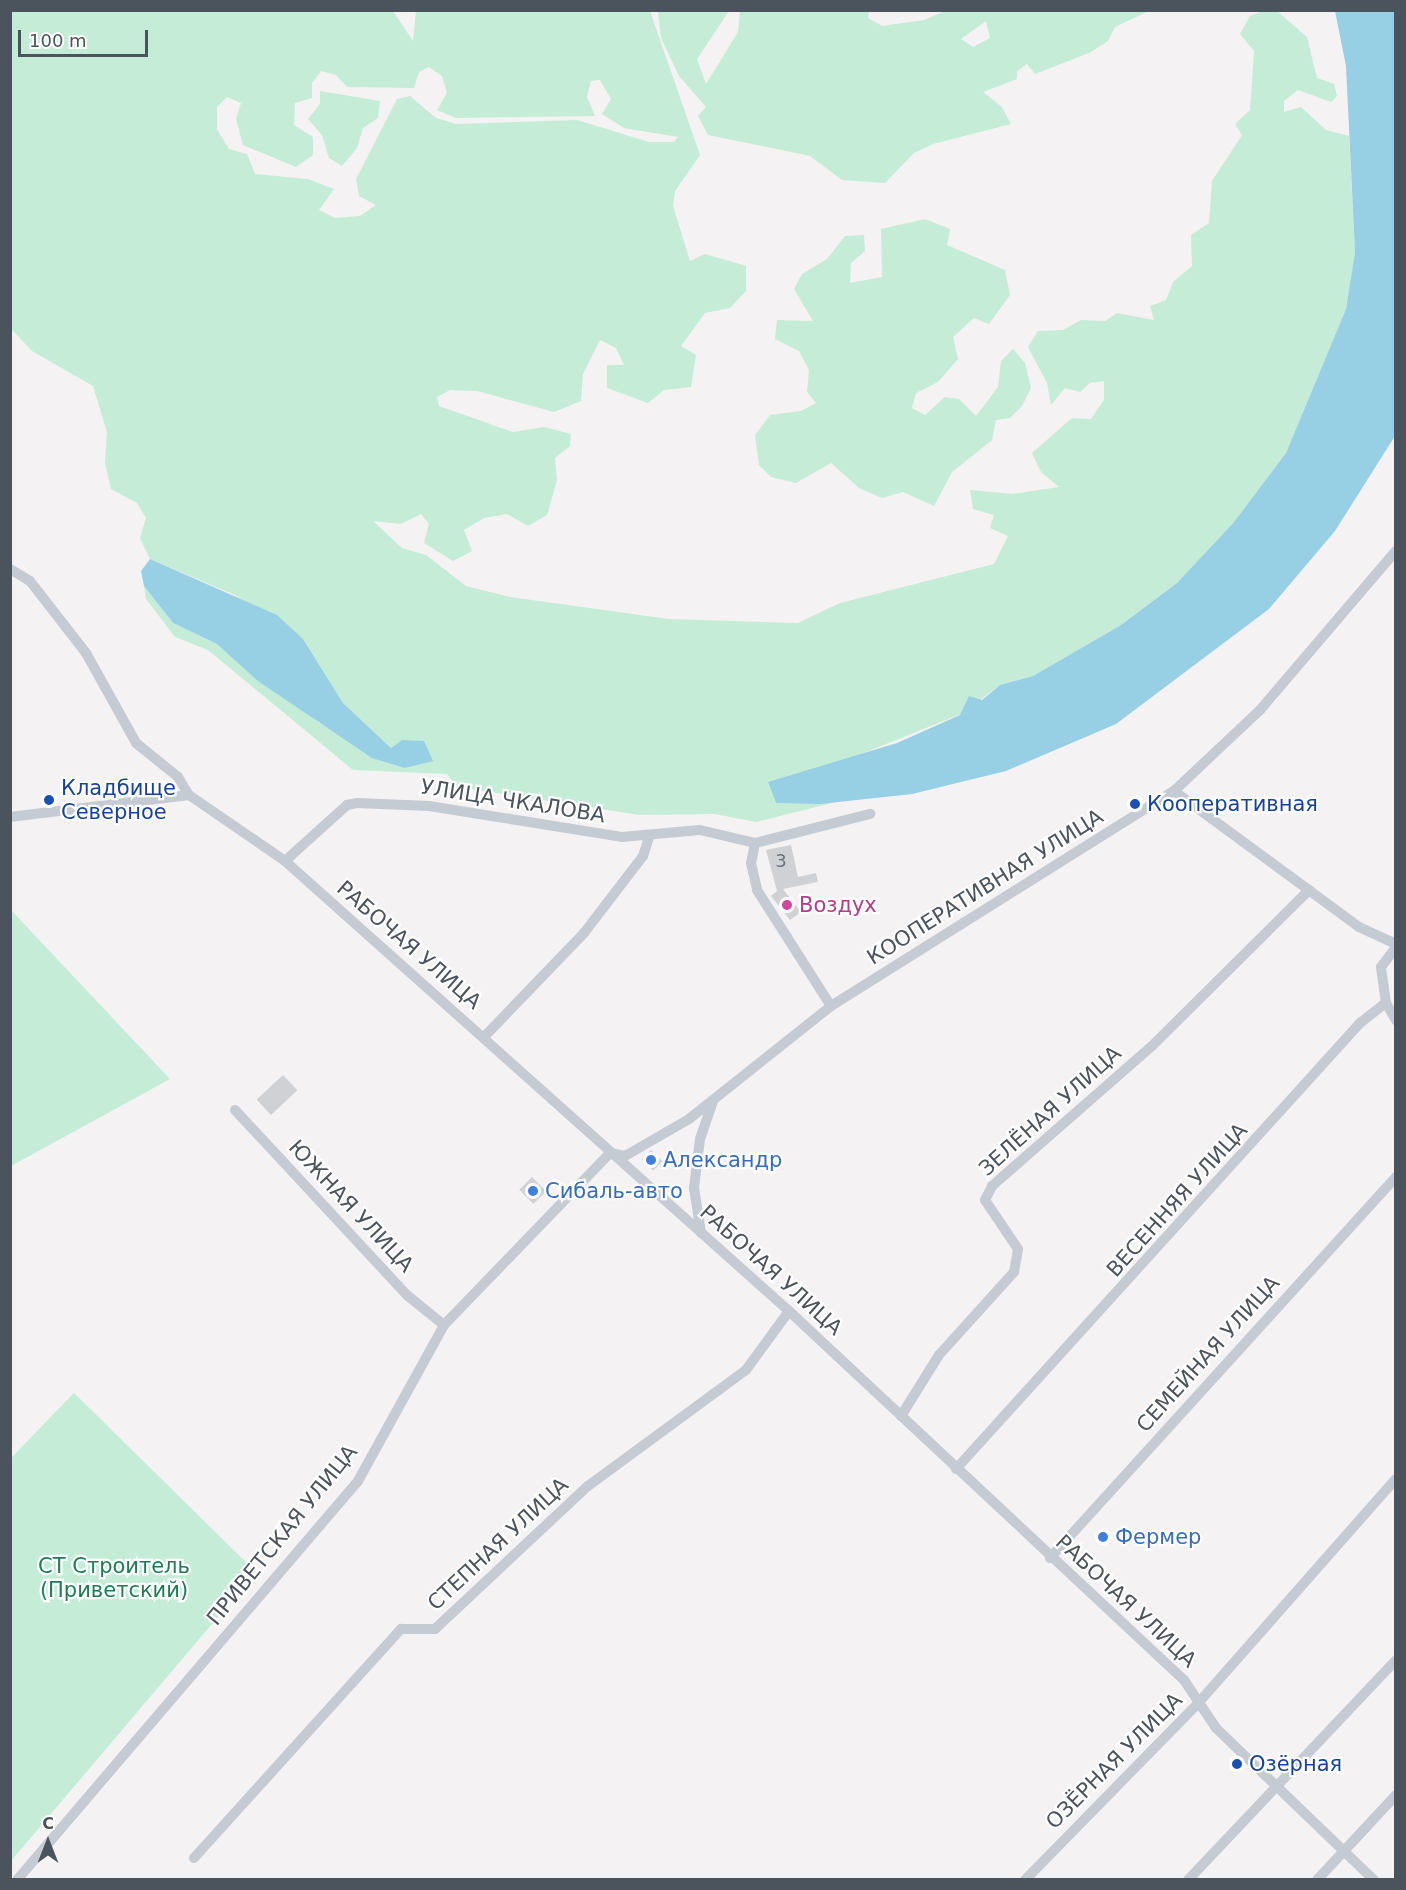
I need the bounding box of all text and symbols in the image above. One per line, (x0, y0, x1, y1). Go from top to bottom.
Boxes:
scale bar (21, 18, 152, 56)
text: 100 m (29, 30, 87, 51)
street label: УЛИЦА ЧКАЛОВА (419, 774, 607, 828)
place label: Кладбище Северное (61, 775, 176, 825)
place label: Кооперативная (1147, 791, 1318, 817)
marker: Кладбище Северное (42, 793, 56, 807)
marker: Кооперативная (1128, 797, 1142, 811)
street label: КООПЕРАТИВНАЯ УЛИЦА (862, 804, 1108, 970)
house number: 3 (775, 850, 787, 872)
street label: РАБОЧАЯ УЛИЦА (332, 875, 486, 1015)
place label: Воздух (799, 892, 877, 918)
marker: Воздух (780, 898, 794, 912)
street label: ЗЕЛЁНАЯ УЛИЦА (974, 1041, 1126, 1181)
street label: ВЕСЕННЯЯ УЛИЦА (1101, 1118, 1253, 1282)
street label: ЮЖНАЯ УЛИЦА (283, 1135, 419, 1277)
place label: Александр (663, 1147, 782, 1173)
marker: Александр (644, 1153, 658, 1167)
place label: Сибаль-авто (545, 1178, 683, 1204)
marker: Сибаль-авто (526, 1184, 540, 1198)
street label: РАБОЧАЯ УЛИЦА (695, 1199, 847, 1341)
street label: СЕМЕЙНАЯ УЛИЦА (1131, 1271, 1285, 1437)
street label: ПРИВЕТСКАЯ УЛИЦА (201, 1440, 363, 1630)
street label: СТЕПНАЯ УЛИЦА (423, 1472, 573, 1616)
place label: Фермер (1115, 1524, 1201, 1550)
street label: РАБОЧАЯ УЛИЦА (1051, 1529, 1201, 1673)
marker: Фермер (1096, 1530, 1110, 1544)
park label: СТ Строитель (Приветский) (38, 1553, 190, 1603)
street label: ОЗЁРНАЯ УЛИЦА (1041, 1688, 1187, 1834)
place label: Озёрная (1249, 1751, 1342, 1777)
marker: Озёрная (1230, 1757, 1244, 1771)
north arrow (18, 1812, 78, 1872)
text: С (42, 1814, 54, 1833)

